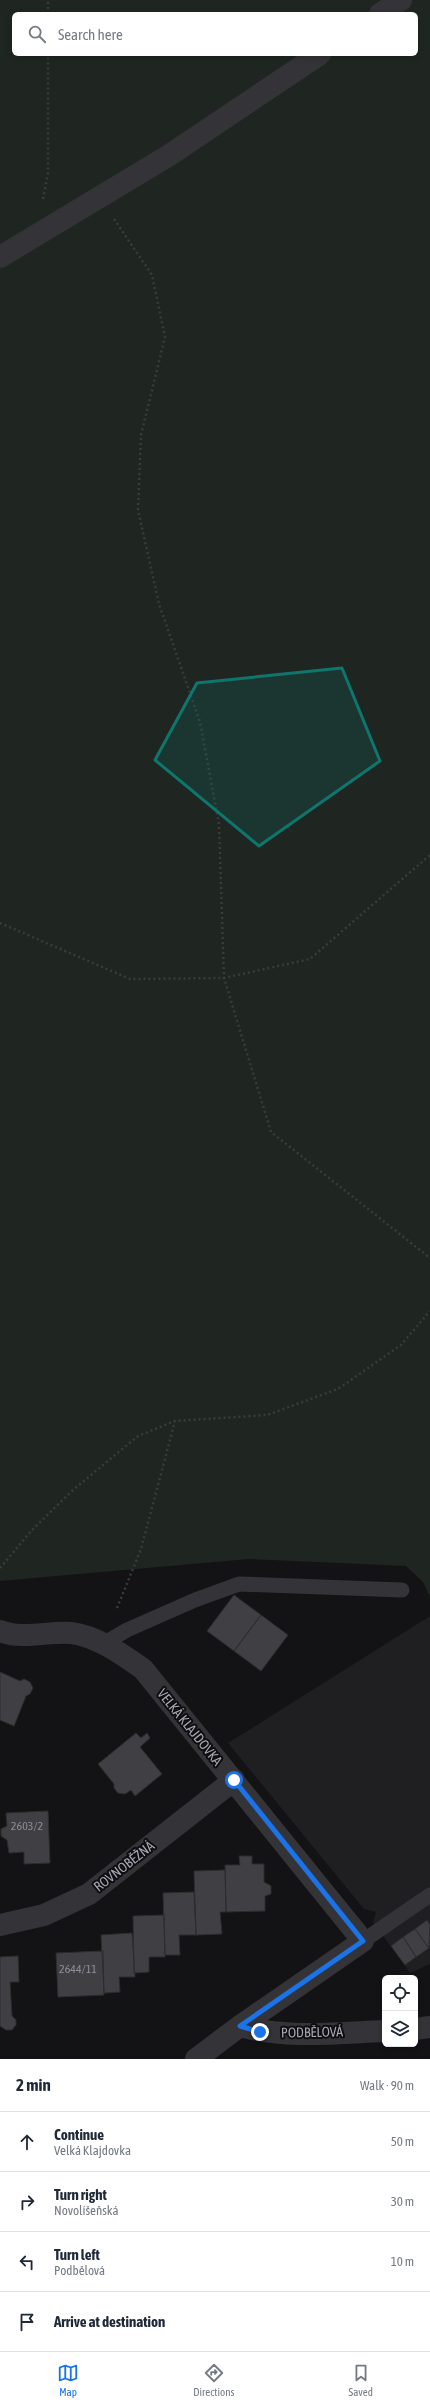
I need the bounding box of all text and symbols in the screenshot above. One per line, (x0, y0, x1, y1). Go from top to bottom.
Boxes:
search box (12, 12, 418, 56)
icon: search (26, 23, 48, 45)
text: Search here (58, 26, 123, 43)
street label: VELKÁ KLAJDOVKA (154, 1685, 226, 1769)
route start (225, 1771, 243, 1789)
house number: 2603/2 (11, 1819, 43, 1833)
street label: ROVNOBĚŽNÁ (91, 1837, 157, 1895)
house number: 2644/11 (59, 1962, 97, 1976)
map controls (382, 1975, 418, 2047)
button: locate (382, 1975, 418, 2011)
button: layers (382, 2011, 418, 2047)
route end (251, 2023, 269, 2041)
street label: PODBĚLOVÁ (281, 2023, 343, 2041)
text: 2 min (16, 2075, 51, 2095)
text: Walk · 90 m (360, 2078, 414, 2093)
text: Continue (54, 2126, 104, 2143)
icon: ahead (16, 2131, 38, 2153)
text: 50 m (391, 2134, 414, 2149)
text: Velká Klajdovka (54, 2143, 131, 2158)
text: Turn right (54, 2186, 107, 2203)
icon: right (16, 2191, 38, 2213)
text: 30 m (391, 2194, 414, 2209)
text: Novolíšeňská (54, 2203, 119, 2218)
text: Turn left (54, 2246, 100, 2263)
icon: left (16, 2251, 38, 2273)
text: 10 m (391, 2254, 414, 2269)
text: Podbělová (54, 2263, 105, 2278)
icon: arrive (16, 2311, 38, 2333)
text: Arrive at destination (54, 2313, 165, 2330)
tab: Map (57, 2362, 79, 2398)
tab: Directions (193, 2362, 234, 2398)
tab: Saved (349, 2362, 373, 2398)

